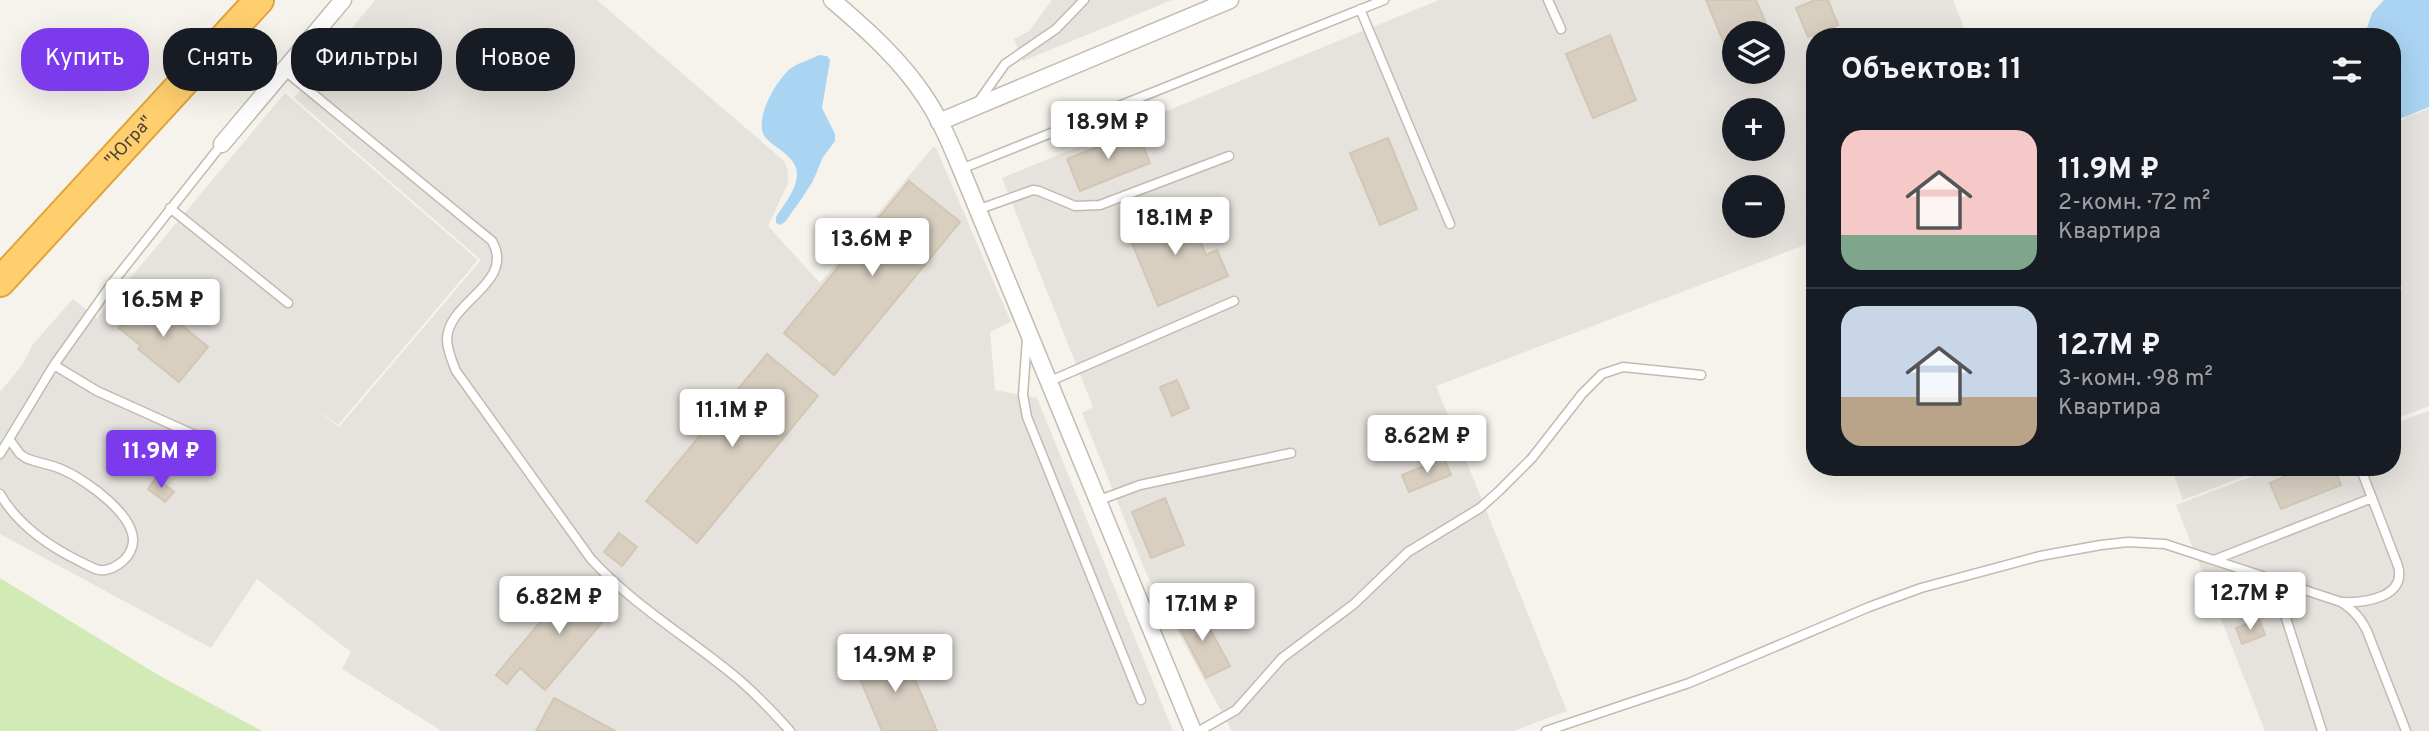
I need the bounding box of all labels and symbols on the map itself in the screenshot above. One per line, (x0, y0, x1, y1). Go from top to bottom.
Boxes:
pin: 18.9M ₽ (1043, 102, 1173, 161)
street label: "Югра" (100, 111, 158, 172)
pin: 18.1M ₽ (1110, 198, 1240, 257)
pin: 13.6M ₽ (807, 218, 937, 278)
pin: 16.5M ₽ (98, 280, 228, 339)
pin: 11.1M ₽ (667, 390, 797, 449)
pin: 8.62M ₽ (1362, 416, 1492, 475)
pin: 11.9M ₽ (96, 430, 226, 490)
pin: 12.7M ₽ (2185, 572, 2315, 632)
pin: 6.82M ₽ (494, 576, 624, 636)
pin: 17.1M ₽ (1137, 584, 1267, 643)
pin: 14.9M ₽ (830, 634, 960, 694)

